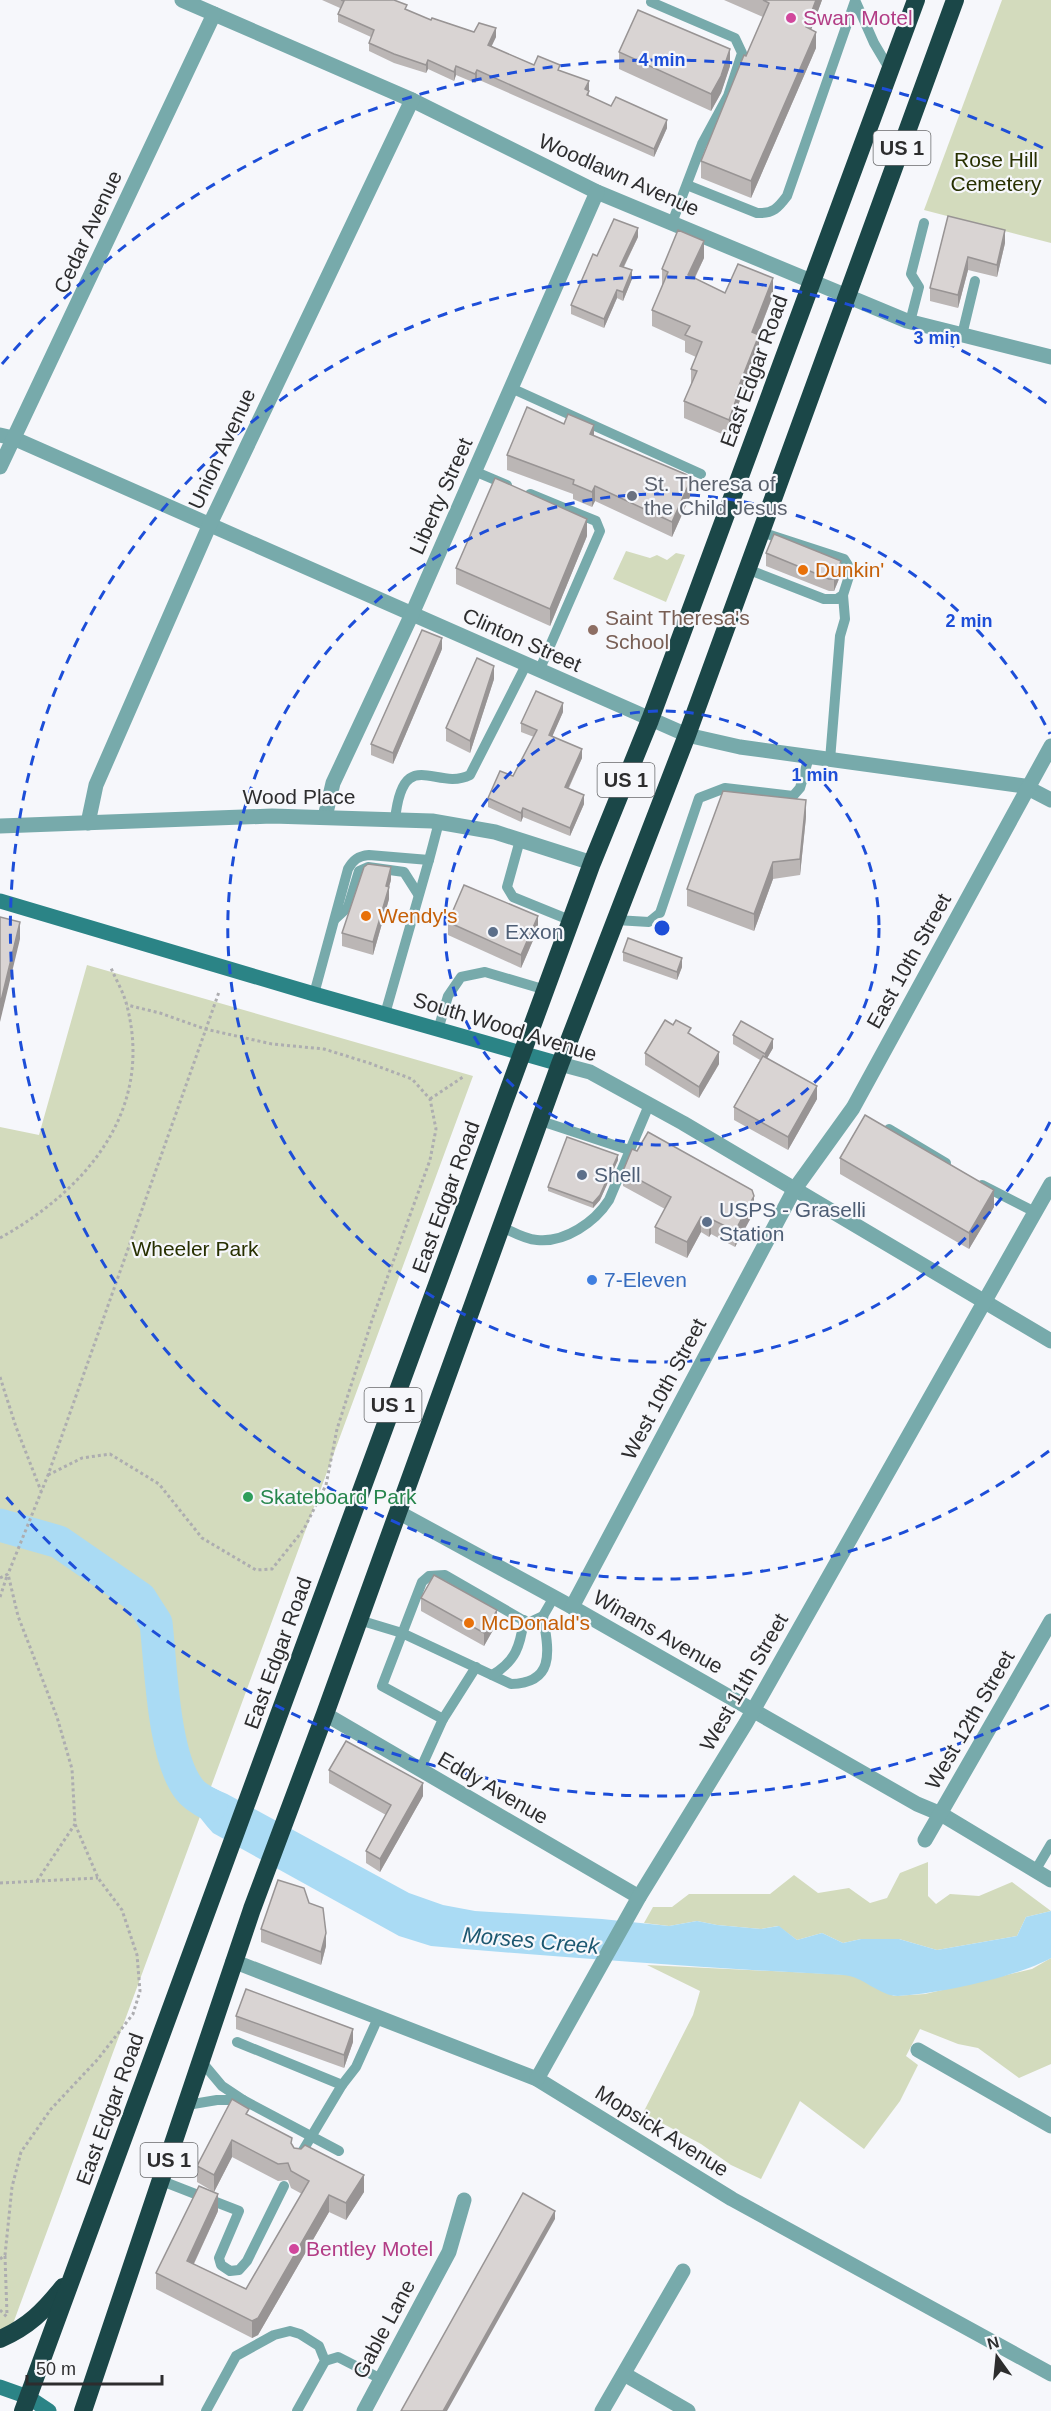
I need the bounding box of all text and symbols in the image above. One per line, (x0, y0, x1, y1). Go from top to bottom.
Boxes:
place label: Swan Motel (803, 6, 913, 29)
marker: Swan Motel (784, 11, 798, 25)
text: 4 min (638, 50, 686, 70)
street label: Woodlawn Avenue (535, 129, 703, 220)
road number: US 1 (874, 131, 930, 165)
park label: Rose Hill Cemetery (950, 148, 1042, 195)
street label: Cedar Avenue (49, 167, 126, 297)
street label: East Edgar Road (715, 292, 792, 450)
text: 3 min (913, 328, 961, 348)
street label: Union Avenue (184, 385, 260, 513)
street label: Liberty Street (405, 434, 477, 558)
place label: St. Theresa of the Child Jesus (644, 472, 788, 519)
marker: St. Theresa of the Child Jesus (625, 489, 639, 503)
place label: Dunkin' (815, 558, 884, 581)
marker: Dunkin' (796, 563, 810, 577)
street label: Clinton Street (459, 603, 585, 676)
place label: Saint Theresa's School (605, 606, 750, 653)
text: 2 min (945, 611, 993, 631)
marker: Saint Theresa's School (586, 623, 600, 637)
road number: US 1 (598, 763, 654, 797)
text: 1 min (791, 765, 839, 785)
street label: Wood Place (243, 785, 355, 808)
street label: East 10th Street (862, 889, 955, 1032)
place label: Wendy's (378, 904, 458, 927)
marker: Wendy's (359, 909, 373, 923)
centre of rings (652, 918, 672, 938)
place label: Exxon (505, 920, 563, 943)
marker: Exxon (486, 925, 500, 939)
street label: South Wood Avenue (411, 988, 600, 1065)
street label: East Edgar Road (407, 1118, 484, 1276)
place label: Shell (594, 1163, 641, 1186)
marker: Shell (575, 1168, 589, 1182)
place label: USPS - Graselli Station (719, 1198, 866, 1245)
marker: USPS - Graselli Station (700, 1215, 714, 1229)
park label: Wheeler Park (131, 1237, 259, 1260)
place label: 7-Eleven (604, 1268, 687, 1291)
marker: 7-Eleven (585, 1273, 599, 1287)
street label: West 10th Street (617, 1314, 710, 1463)
road number: US 1 (364, 1388, 422, 1422)
place label: Skateboard Park (260, 1485, 417, 1508)
marker: Skateboard Park (241, 1490, 255, 1504)
street label: East Edgar Road (239, 1574, 316, 1732)
street label: Winans Avenue (589, 1585, 727, 1678)
street label: West 11th Street (695, 1609, 792, 1754)
place label: McDonald's (481, 1611, 590, 1634)
marker: McDonald's (462, 1616, 476, 1630)
street label: West 12th Street (921, 1646, 1019, 1793)
street label: Eddy Avenue (434, 1747, 552, 1828)
water label: Morses Creek (462, 1922, 601, 1959)
street label: East Edgar Road (71, 2030, 148, 2188)
street label: Mopsick Avenue (591, 2080, 733, 2181)
road number: US 1 (140, 2143, 198, 2177)
place label: Bentley Motel (306, 2237, 433, 2260)
marker: Bentley Motel (287, 2242, 301, 2256)
street label: Gable Lane (348, 2275, 419, 2382)
north arrow (967, 2327, 1027, 2387)
text: N (985, 2333, 1001, 2353)
scale bar (27, 2348, 162, 2386)
text: 50 m (36, 2359, 76, 2379)

